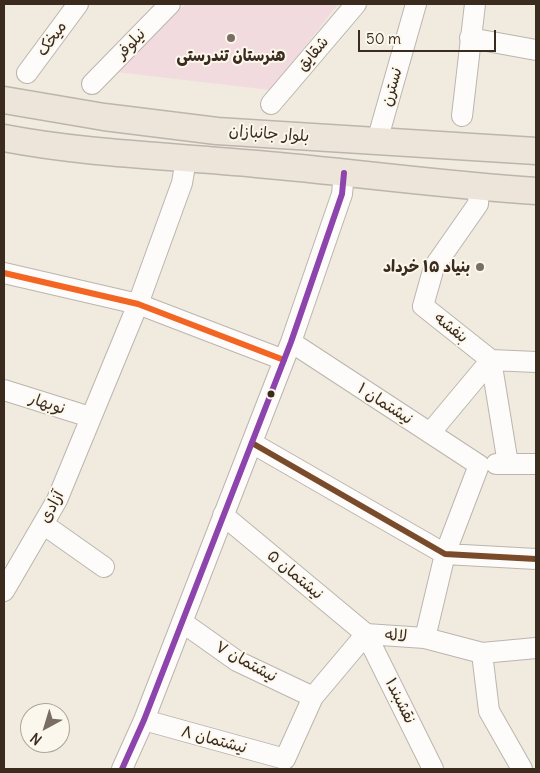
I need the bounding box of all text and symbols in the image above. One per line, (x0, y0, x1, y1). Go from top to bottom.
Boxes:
street label: میخک (33, 18, 71, 60)
scale bar (360, 20, 498, 52)
street label: نیلوفر (112, 25, 150, 63)
text: 50 m (366, 29, 401, 48)
marker: هنرستان تندرستی (225, 32, 237, 44)
street label: شقایق (293, 33, 333, 75)
place label: هنرستان تندرستی (177, 46, 285, 66)
street label: نسترن (377, 65, 407, 109)
street label: بلوار جانبازان (228, 122, 310, 146)
place label: بنیاد ۱۵ خرداد (383, 257, 470, 277)
marker: بنیاد ۱۵ خرداد (474, 261, 486, 273)
street label: بنفشه (430, 309, 472, 347)
street label: نیشتمان ۱ (354, 379, 416, 429)
street label: نوبهار (26, 389, 68, 419)
unlabelled marker (266, 389, 276, 399)
street label: آزادی (36, 488, 68, 526)
street label: نیشتمان ۵ (263, 546, 327, 604)
street label: لاله (384, 626, 408, 646)
street label: نیشتمان ۷ (212, 637, 280, 687)
street label: نقشبند۱ (381, 675, 419, 727)
north arrow (20, 703, 70, 753)
street label: نیشتمان ۸ (179, 722, 249, 758)
text: N (27, 729, 46, 749)

